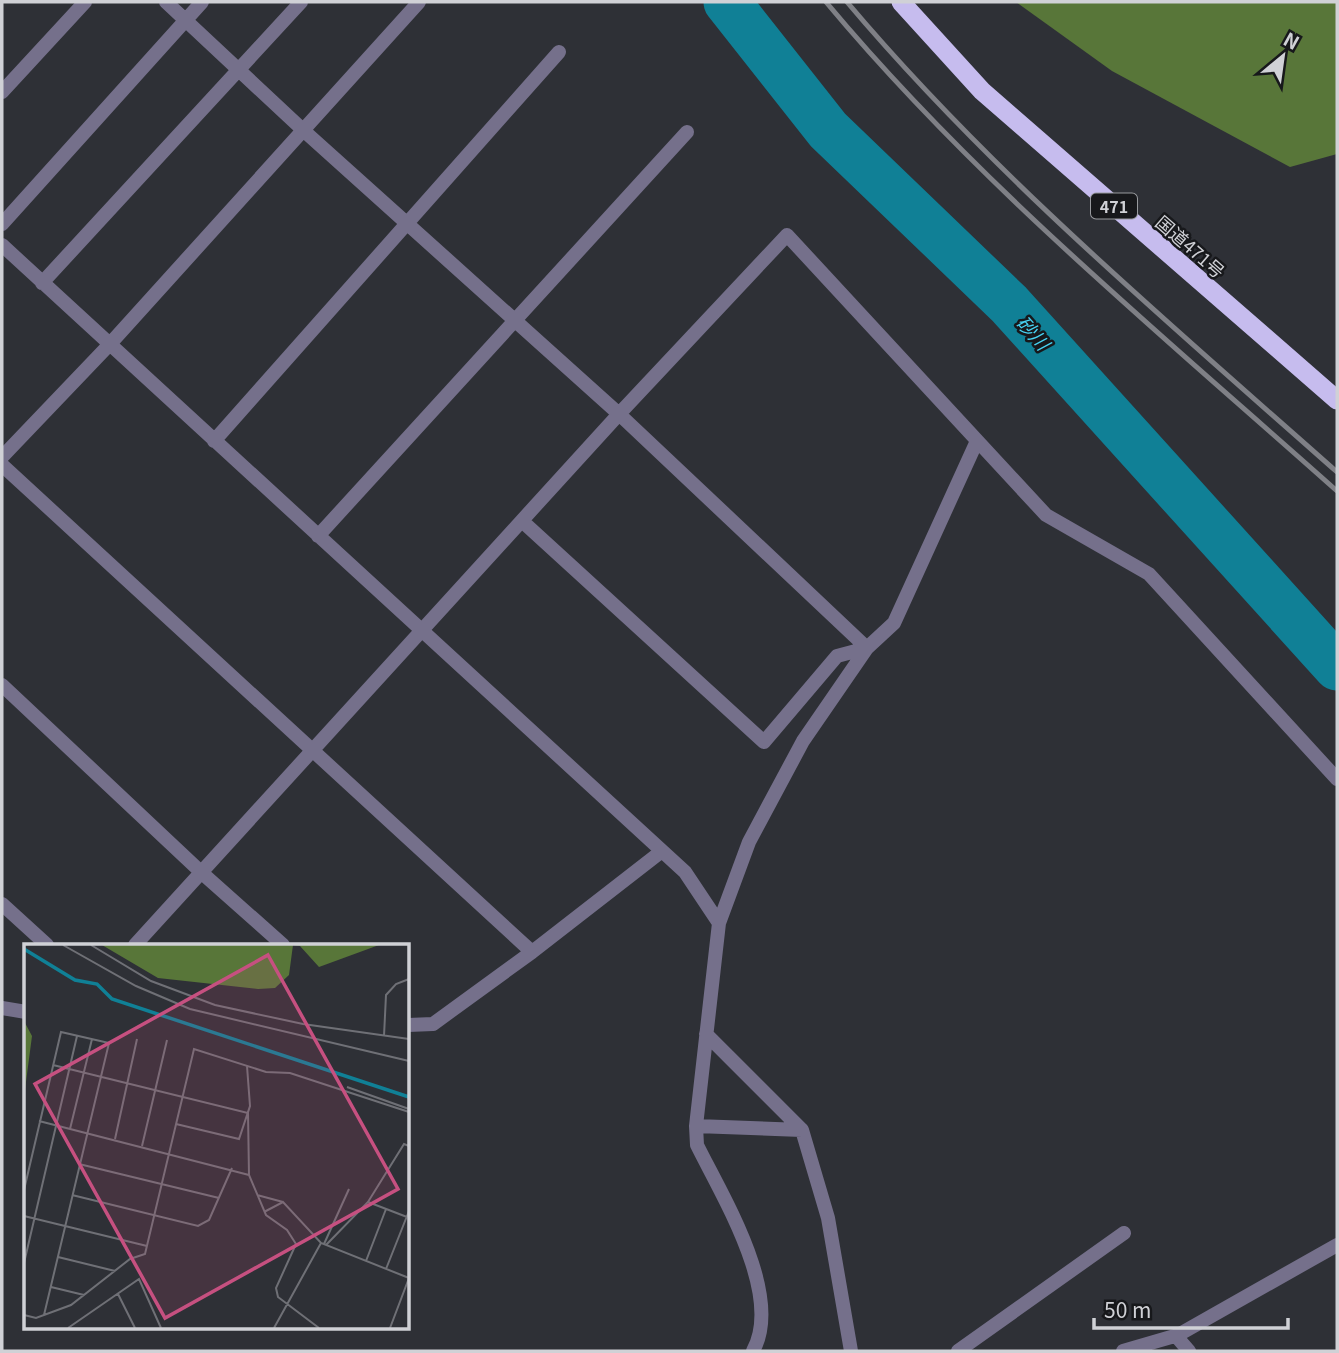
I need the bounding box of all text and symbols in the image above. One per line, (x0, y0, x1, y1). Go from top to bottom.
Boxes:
north arrow (1248, 21, 1318, 91)
text: N (1279, 25, 1305, 55)
road number: 471 (1091, 194, 1137, 218)
street label: 国道471号 (1151, 209, 1231, 283)
water label: 砂川 (1011, 309, 1058, 357)
inset map (24, 944, 410, 1328)
scale bar (1094, 1286, 1288, 1330)
text: 50 m (1104, 1294, 1151, 1324)

